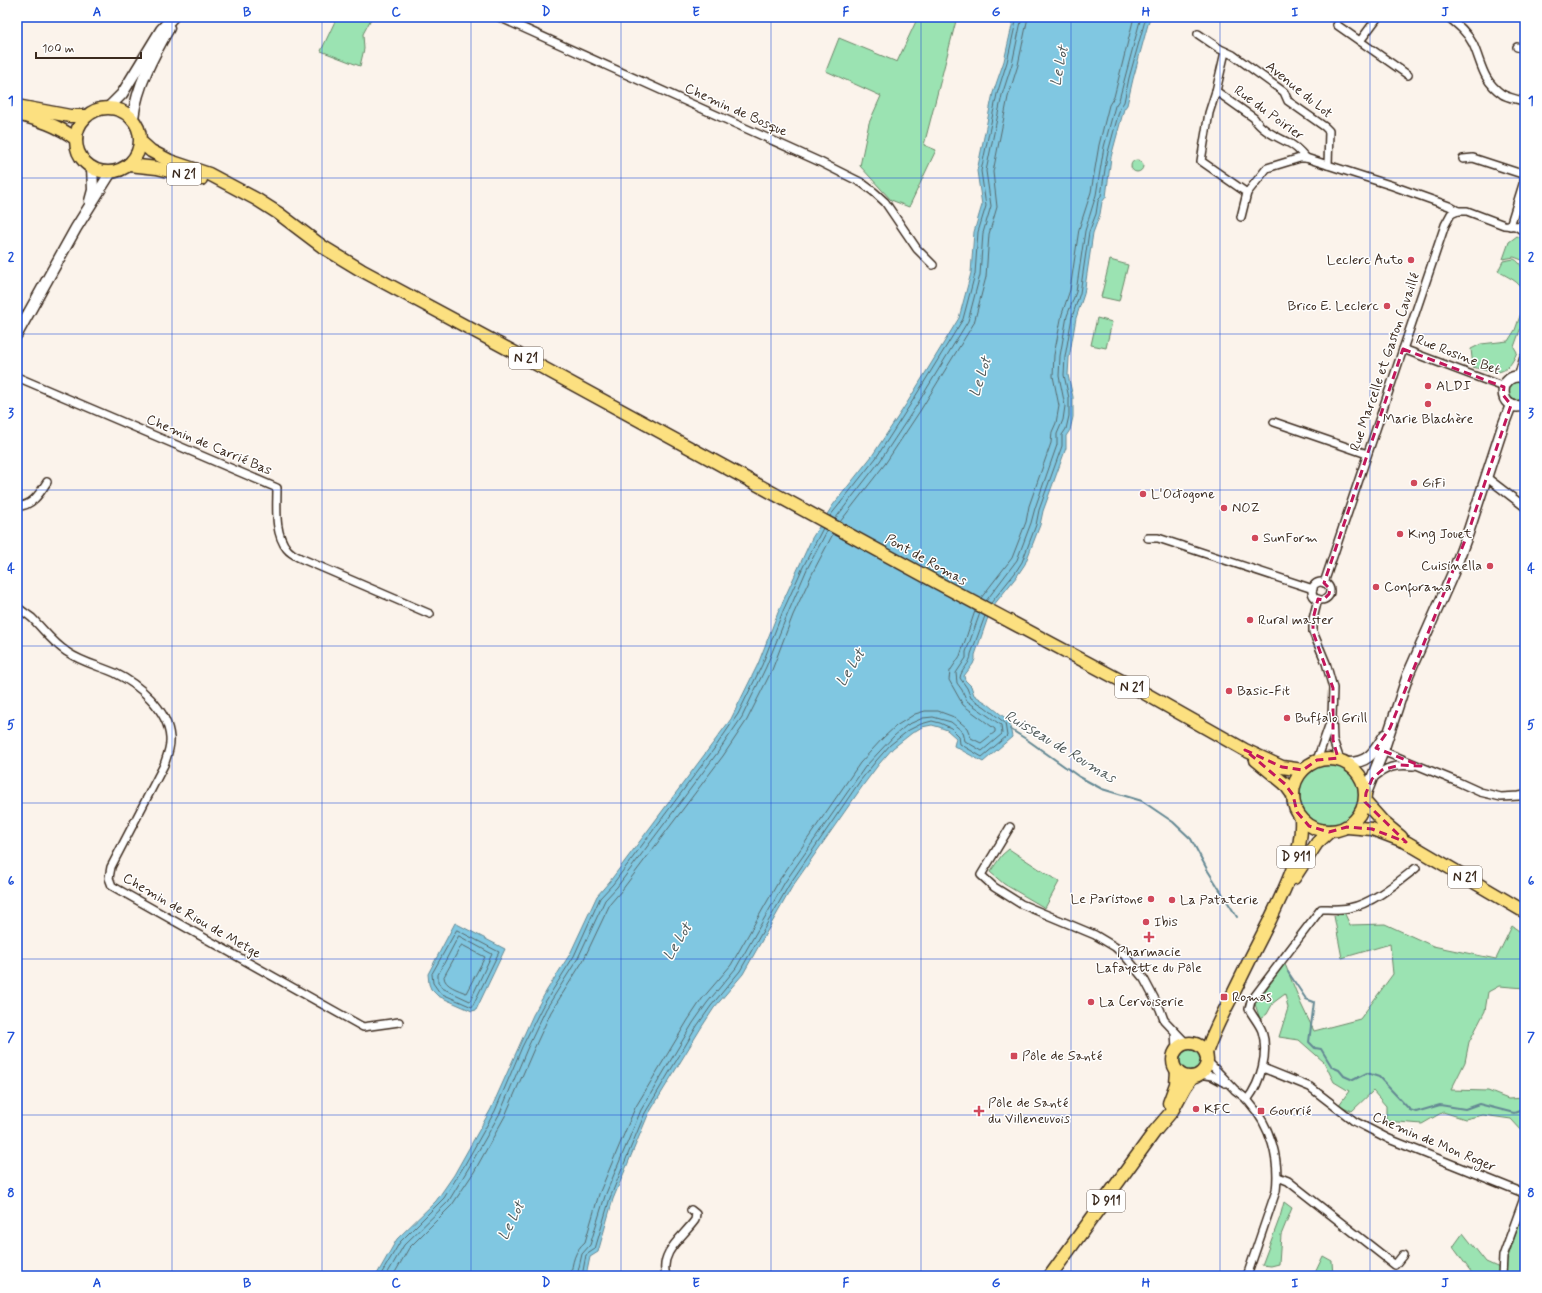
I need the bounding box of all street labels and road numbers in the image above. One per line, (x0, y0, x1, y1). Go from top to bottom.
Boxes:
street label: Avenue du Lot (1262, 58, 1336, 123)
street label: Chemin de Bosque (682, 79, 791, 141)
street label: Rue du Poirier (1230, 81, 1308, 145)
road number: N 21 (167, 163, 201, 185)
street label: Rue Marcelle et Gaston Cavaillé (1346, 270, 1424, 454)
street label: Rue Rosine Bet (1413, 331, 1503, 379)
road number: N 21 (509, 347, 543, 369)
street label: Chemin de Carrié Bas (143, 410, 275, 480)
street label: Pont de Romas (882, 530, 970, 590)
road number: N 21 (1115, 676, 1149, 698)
road number: D 911 (1277, 846, 1315, 868)
road number: N 21 (1448, 866, 1482, 888)
street label: Chemin de Riou de Metge (120, 869, 265, 963)
street label: Chemin de Mon Roger (1369, 1108, 1499, 1177)
road number: D 911 (1087, 1190, 1125, 1212)

